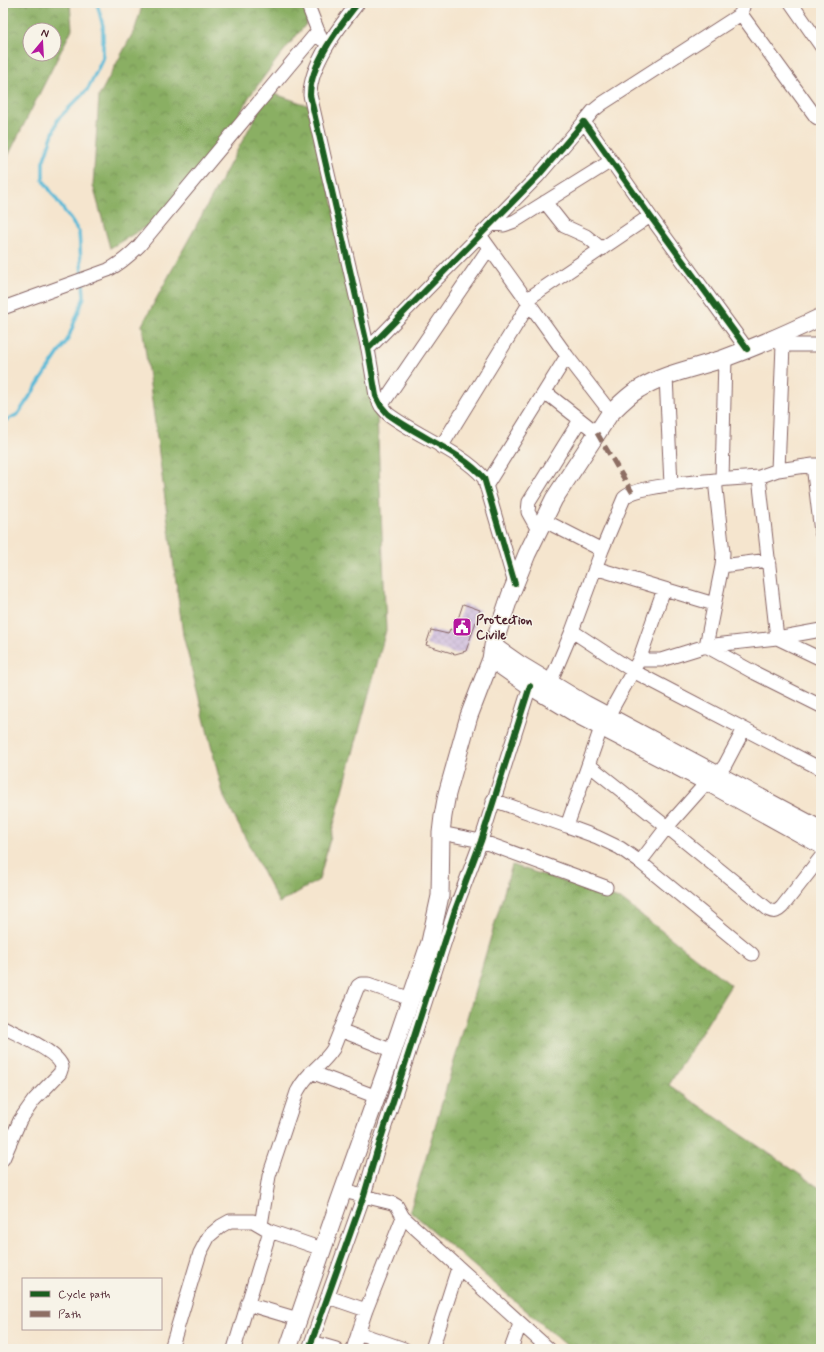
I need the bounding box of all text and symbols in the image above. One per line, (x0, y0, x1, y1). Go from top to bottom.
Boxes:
north arrow (22, 22, 62, 62)
text: N (39, 26, 50, 41)
place label: Protection Civile (476, 612, 533, 644)
public building icon: Protection Civile (451, 616, 473, 638)
legend (22, 1278, 162, 1330)
text: Cycle path (58, 1287, 110, 1303)
text: Path (58, 1307, 81, 1323)

